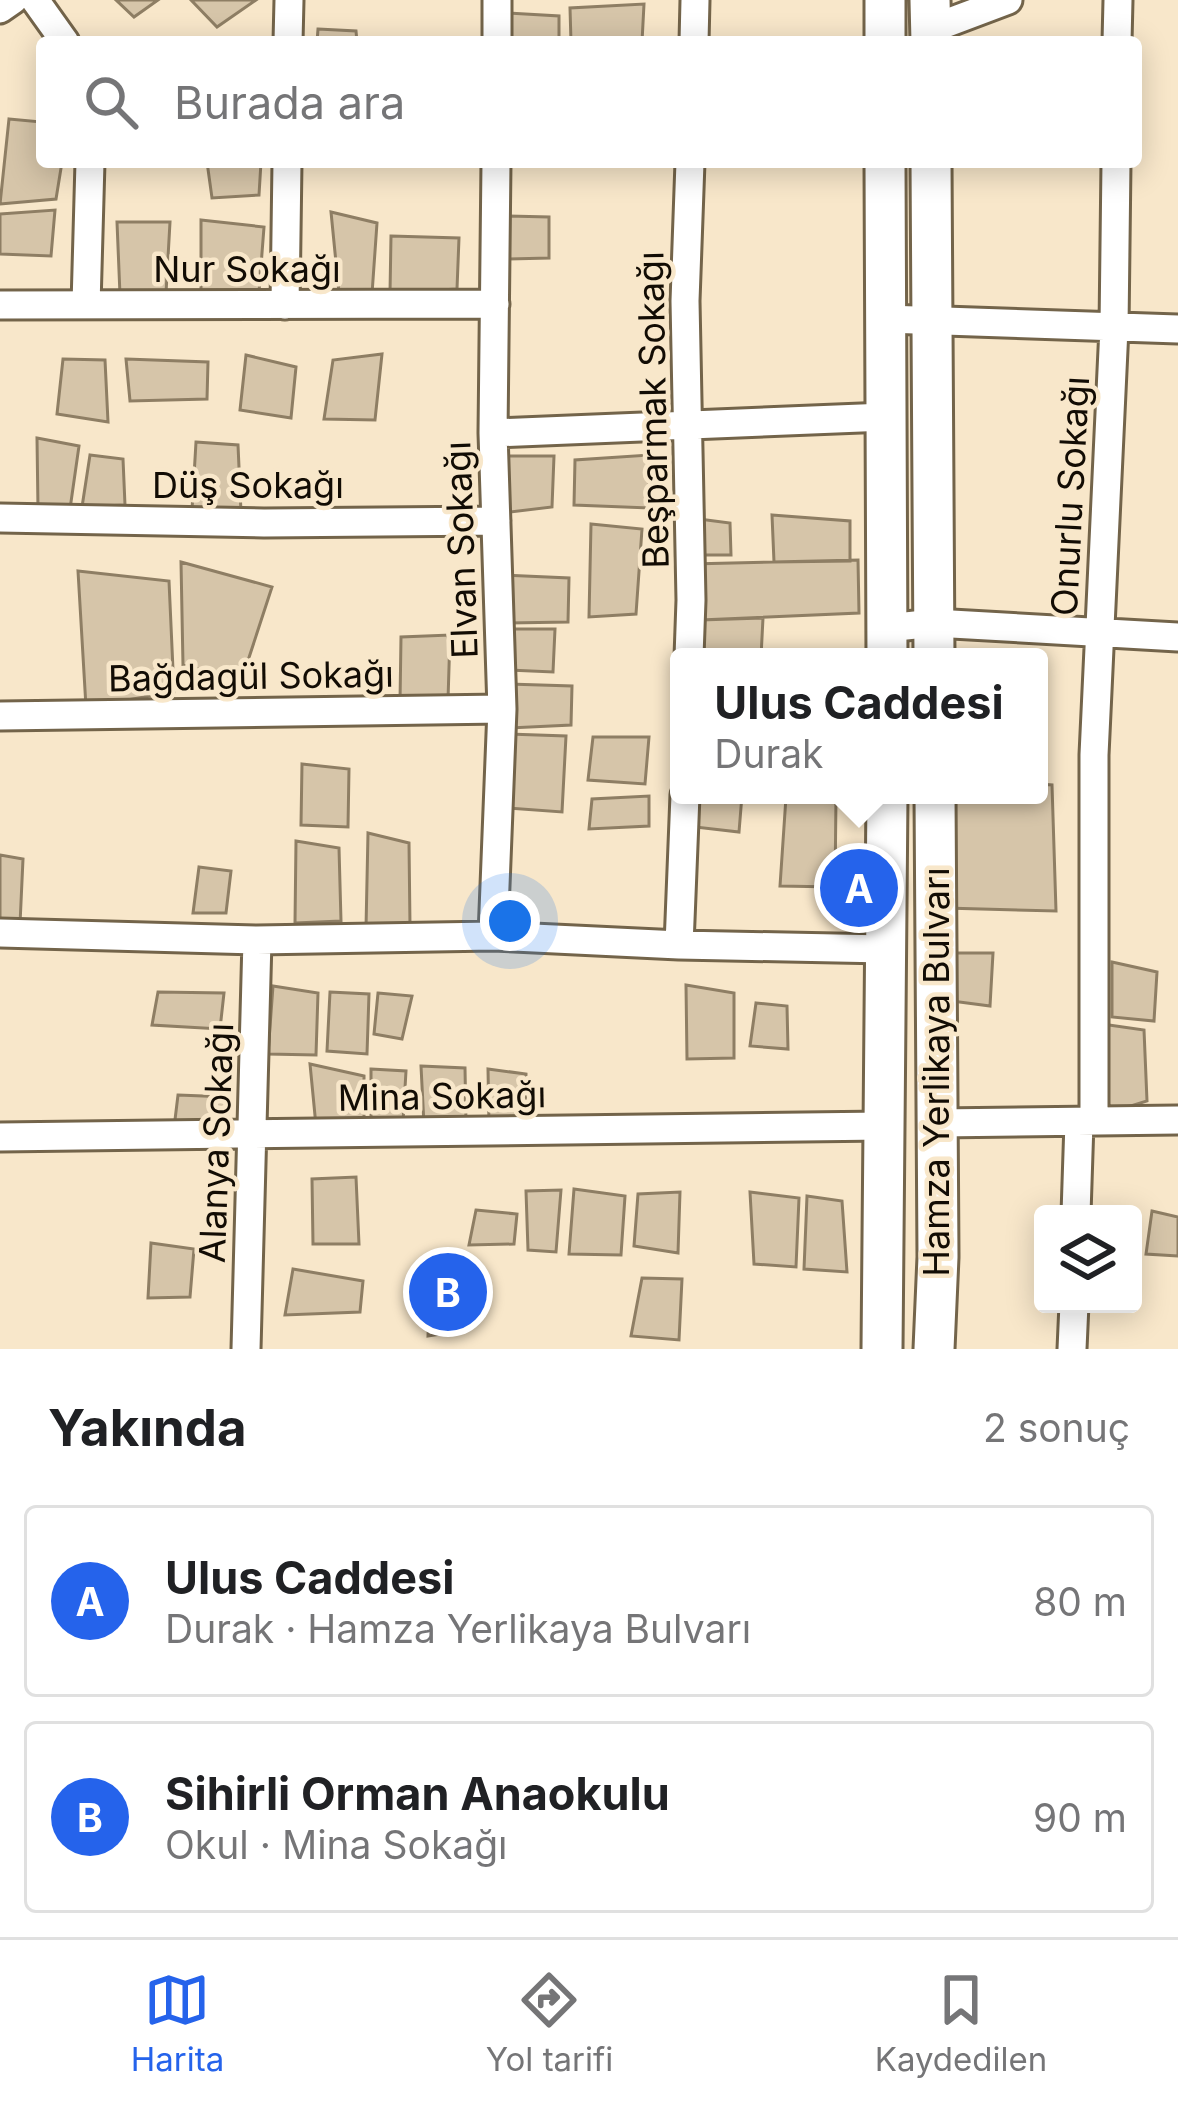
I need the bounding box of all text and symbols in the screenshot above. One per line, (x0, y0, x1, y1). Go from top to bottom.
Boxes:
search box (36, 36, 1142, 168)
icon: search (78, 69, 144, 135)
text: Burada ara (174, 75, 405, 130)
street label: Nur Sokağı (153, 247, 341, 291)
street label: Beşparmak Sokağı (628, 251, 678, 569)
street label: Onurlu Sokağı (1042, 375, 1098, 617)
street label: Elvan Sokağı (435, 440, 487, 660)
street label: Düş Sokağı (152, 463, 344, 507)
popup (670, 648, 1048, 804)
street label: Bağdagül Sokağı (108, 652, 394, 700)
text: Ulus Caddesi (714, 675, 1004, 730)
text: Durak (714, 730, 824, 777)
pin: A (820, 843, 898, 933)
street label: Hamza Yerlikaya Bulvarı (914, 867, 958, 1277)
your location (480, 891, 540, 951)
street label: Alanya Sokağı (190, 1022, 242, 1264)
street label: Mina Sokağı (337, 1072, 547, 1120)
map controls (1034, 1205, 1142, 1313)
button: layers (1034, 1205, 1142, 1313)
pin: B (409, 1247, 487, 1337)
text: Yakında (48, 1397, 247, 1458)
text: 2 sonuç (983, 1404, 1130, 1451)
text: Ulus Caddesi (165, 1550, 454, 1605)
text: A (75, 1578, 105, 1625)
text: 80 m (1033, 1578, 1127, 1625)
text: Durak · Hamza Yerlikaya Bulvarı (165, 1605, 751, 1652)
text: Sihirli Orman Anaokulu (165, 1766, 670, 1821)
text: B (77, 1794, 103, 1841)
text: 90 m (1033, 1794, 1127, 1841)
text: Okul · Mina Sokağı (165, 1821, 508, 1868)
tab: Harita (131, 1967, 224, 2079)
tab: Yol tarifi (486, 1967, 613, 2079)
tab: Kaydedilen (875, 1967, 1047, 2079)

